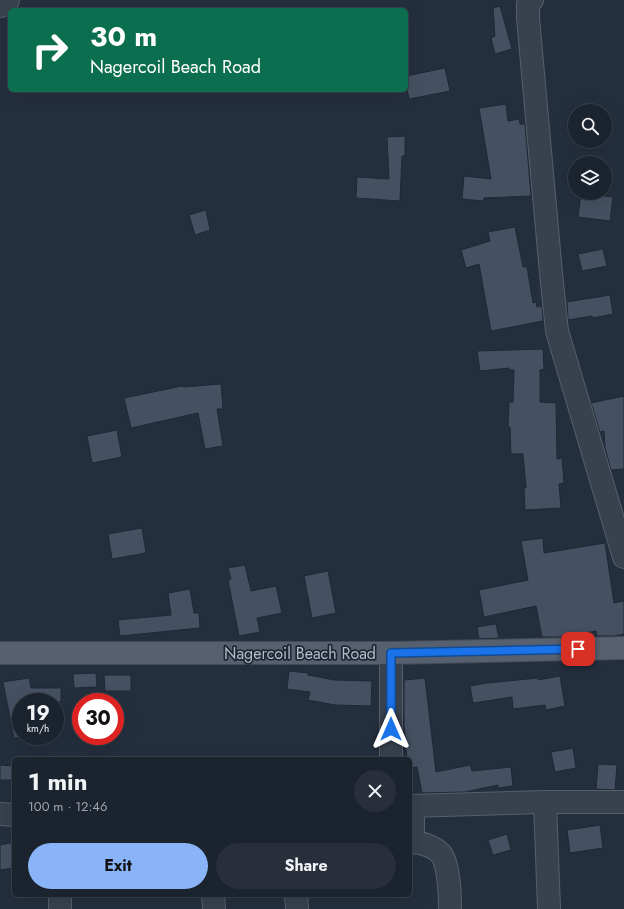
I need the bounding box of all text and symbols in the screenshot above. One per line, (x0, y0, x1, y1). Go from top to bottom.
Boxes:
text: 30 m (90, 16, 157, 57)
icon: right (24, 24, 76, 76)
text: Nagercoil Beach Road (90, 54, 261, 80)
map controls (568, 104, 612, 200)
button: search (568, 104, 612, 148)
button: layers (568, 156, 612, 200)
pin (561, 632, 595, 666)
icon: arrive (567, 638, 589, 660)
street label: Nagercoil Beach Road (224, 642, 376, 665)
speed limit sign: 30 (72, 693, 124, 745)
text: 19 (26, 699, 50, 728)
position arrow (370, 708, 412, 750)
text: km/h (27, 721, 49, 736)
text: 1 min (28, 764, 88, 799)
button: close (354, 770, 396, 812)
text: 100 m · 12:46 (28, 797, 107, 816)
button: Exit (28, 843, 208, 889)
button: Share (216, 843, 396, 889)

